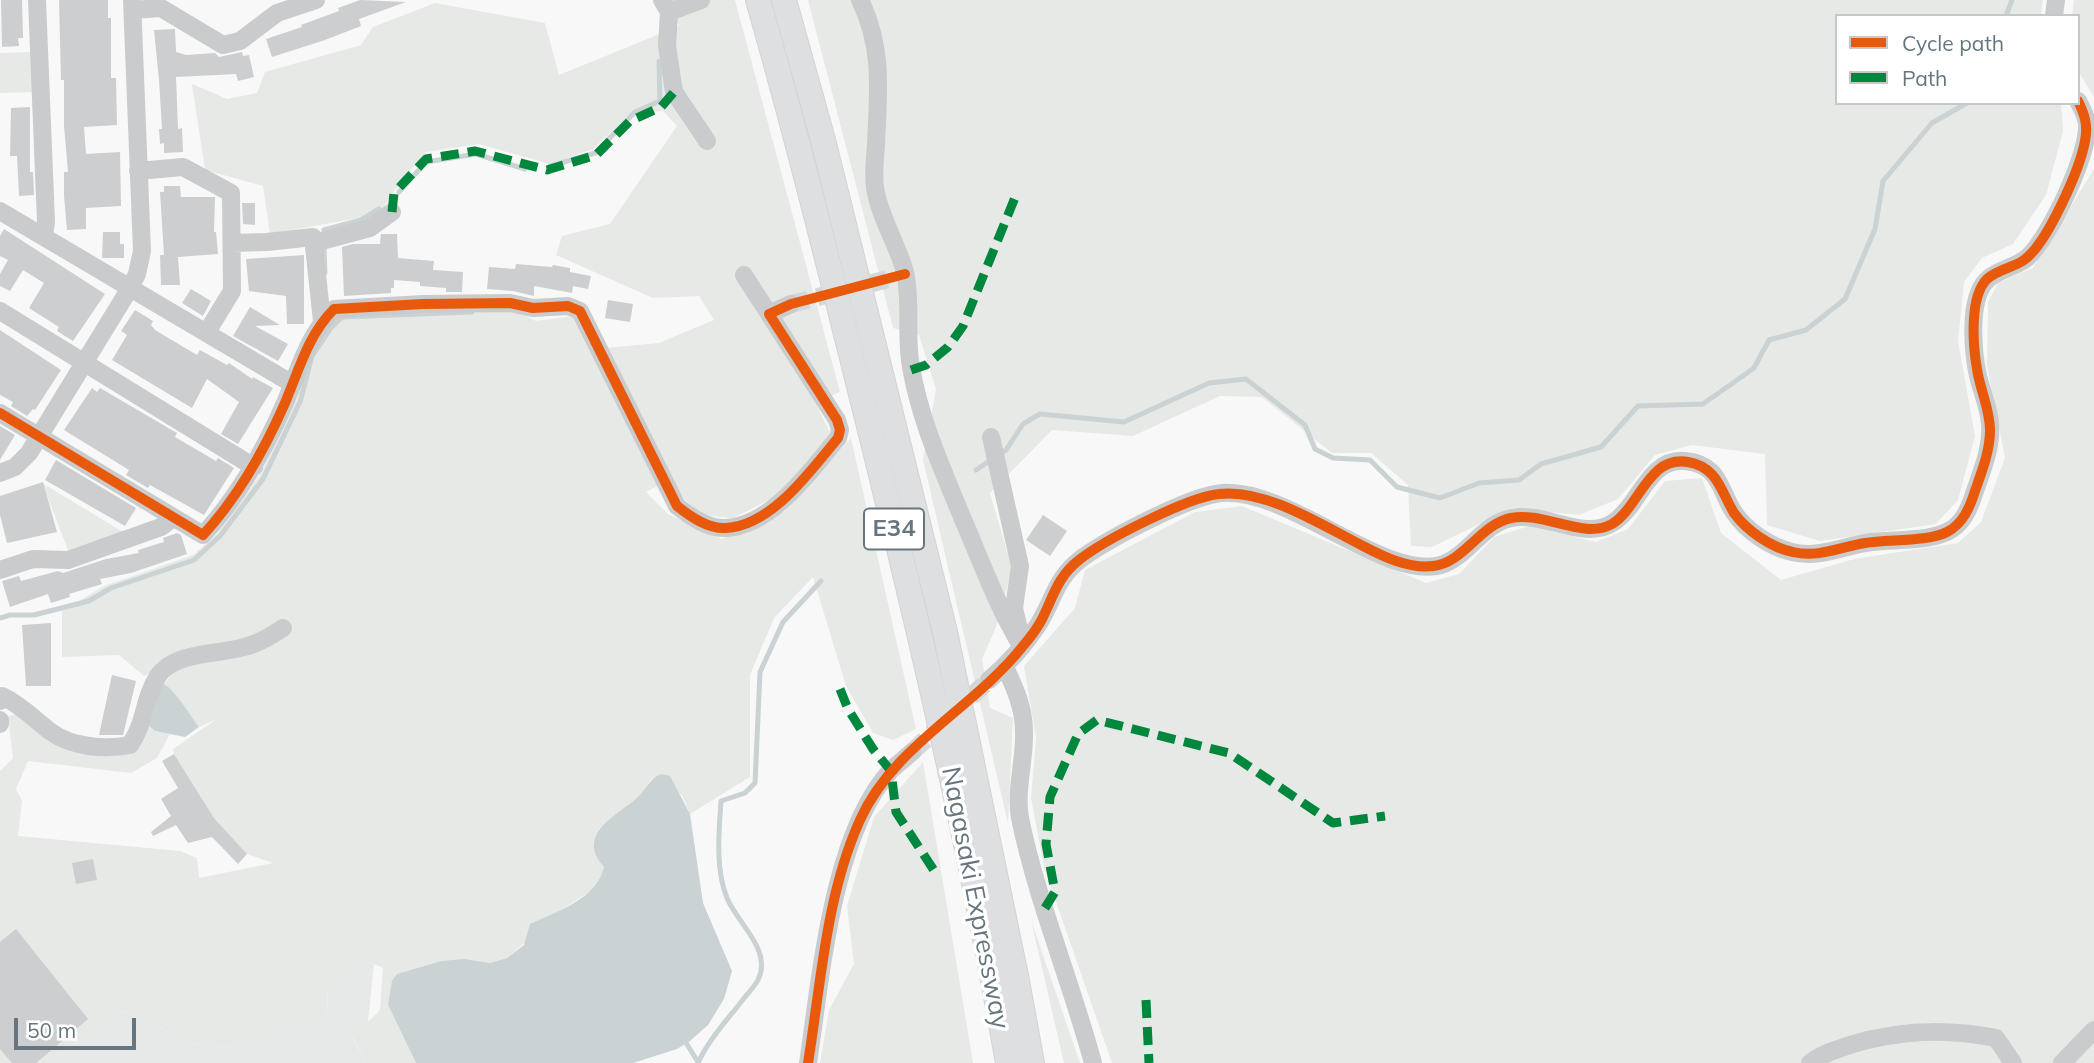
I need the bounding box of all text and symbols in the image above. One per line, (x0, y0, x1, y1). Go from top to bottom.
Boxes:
legend (1835, 14, 2080, 105)
text: Cycle path (1902, 30, 2004, 56)
text: Path (1902, 65, 1947, 91)
road number: E34 (864, 508, 924, 550)
street label: Nagasaki Expressway (934, 764, 1016, 1032)
scale bar (18, 1004, 140, 1048)
text: 50 m (27, 1017, 76, 1043)

